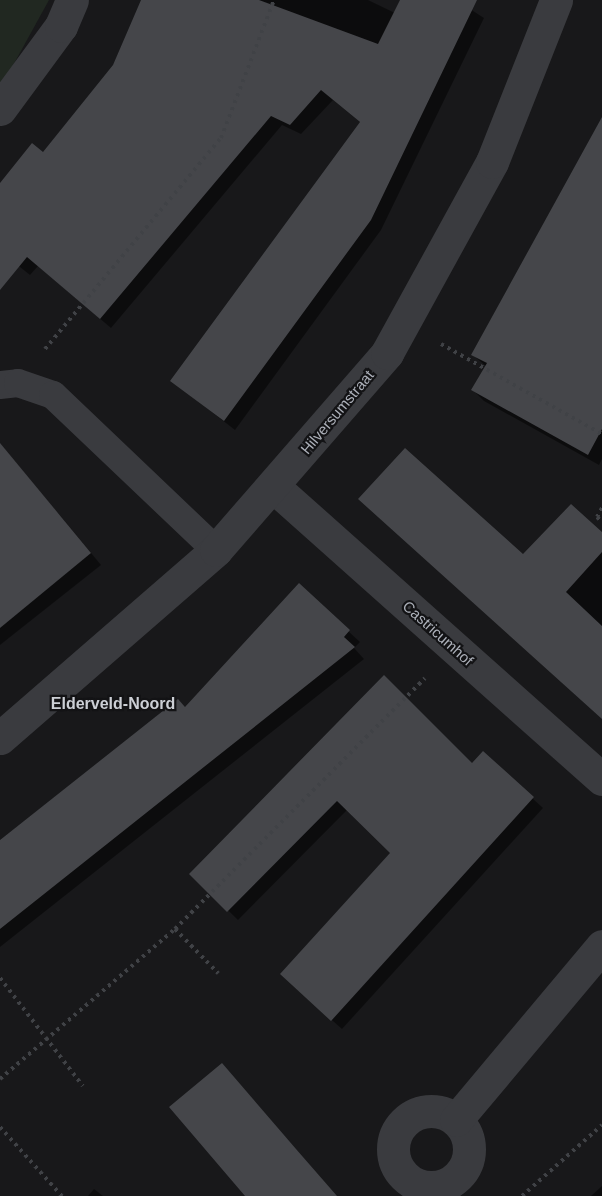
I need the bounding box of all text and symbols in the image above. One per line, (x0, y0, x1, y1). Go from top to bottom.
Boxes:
street label: Hilversumstraat (297, 366, 377, 458)
street label: Castricumhof (399, 597, 477, 669)
district label: Elderveld-Noord (51, 694, 175, 714)

